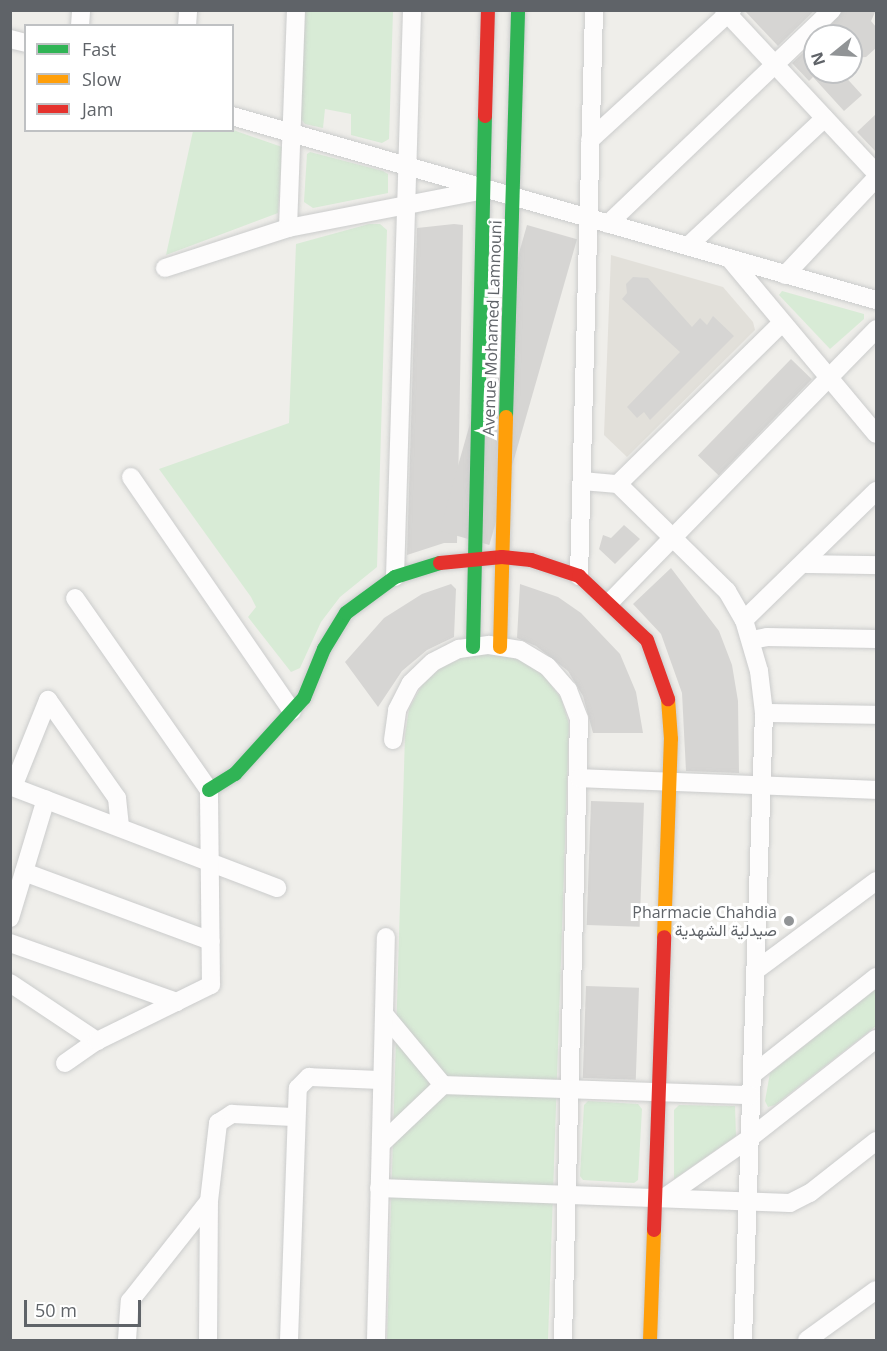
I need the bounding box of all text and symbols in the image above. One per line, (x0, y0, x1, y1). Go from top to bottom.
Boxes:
legend (24, 24, 234, 132)
north arrow (803, 24, 863, 84)
text: Fast (82, 37, 116, 61)
text: N (805, 49, 830, 69)
text: Slow (82, 67, 121, 91)
text: Jam (82, 97, 114, 121)
street label: Avenue Mohamed Lamnouni (479, 220, 505, 436)
place label: Pharmacie Chahdia صيدلية الشهدية (632, 902, 777, 940)
marker: Pharmacie Chahdia صيدلية الشهدية (782, 914, 796, 928)
scale bar (27, 1288, 144, 1326)
text: 50 m (35, 1298, 77, 1322)

